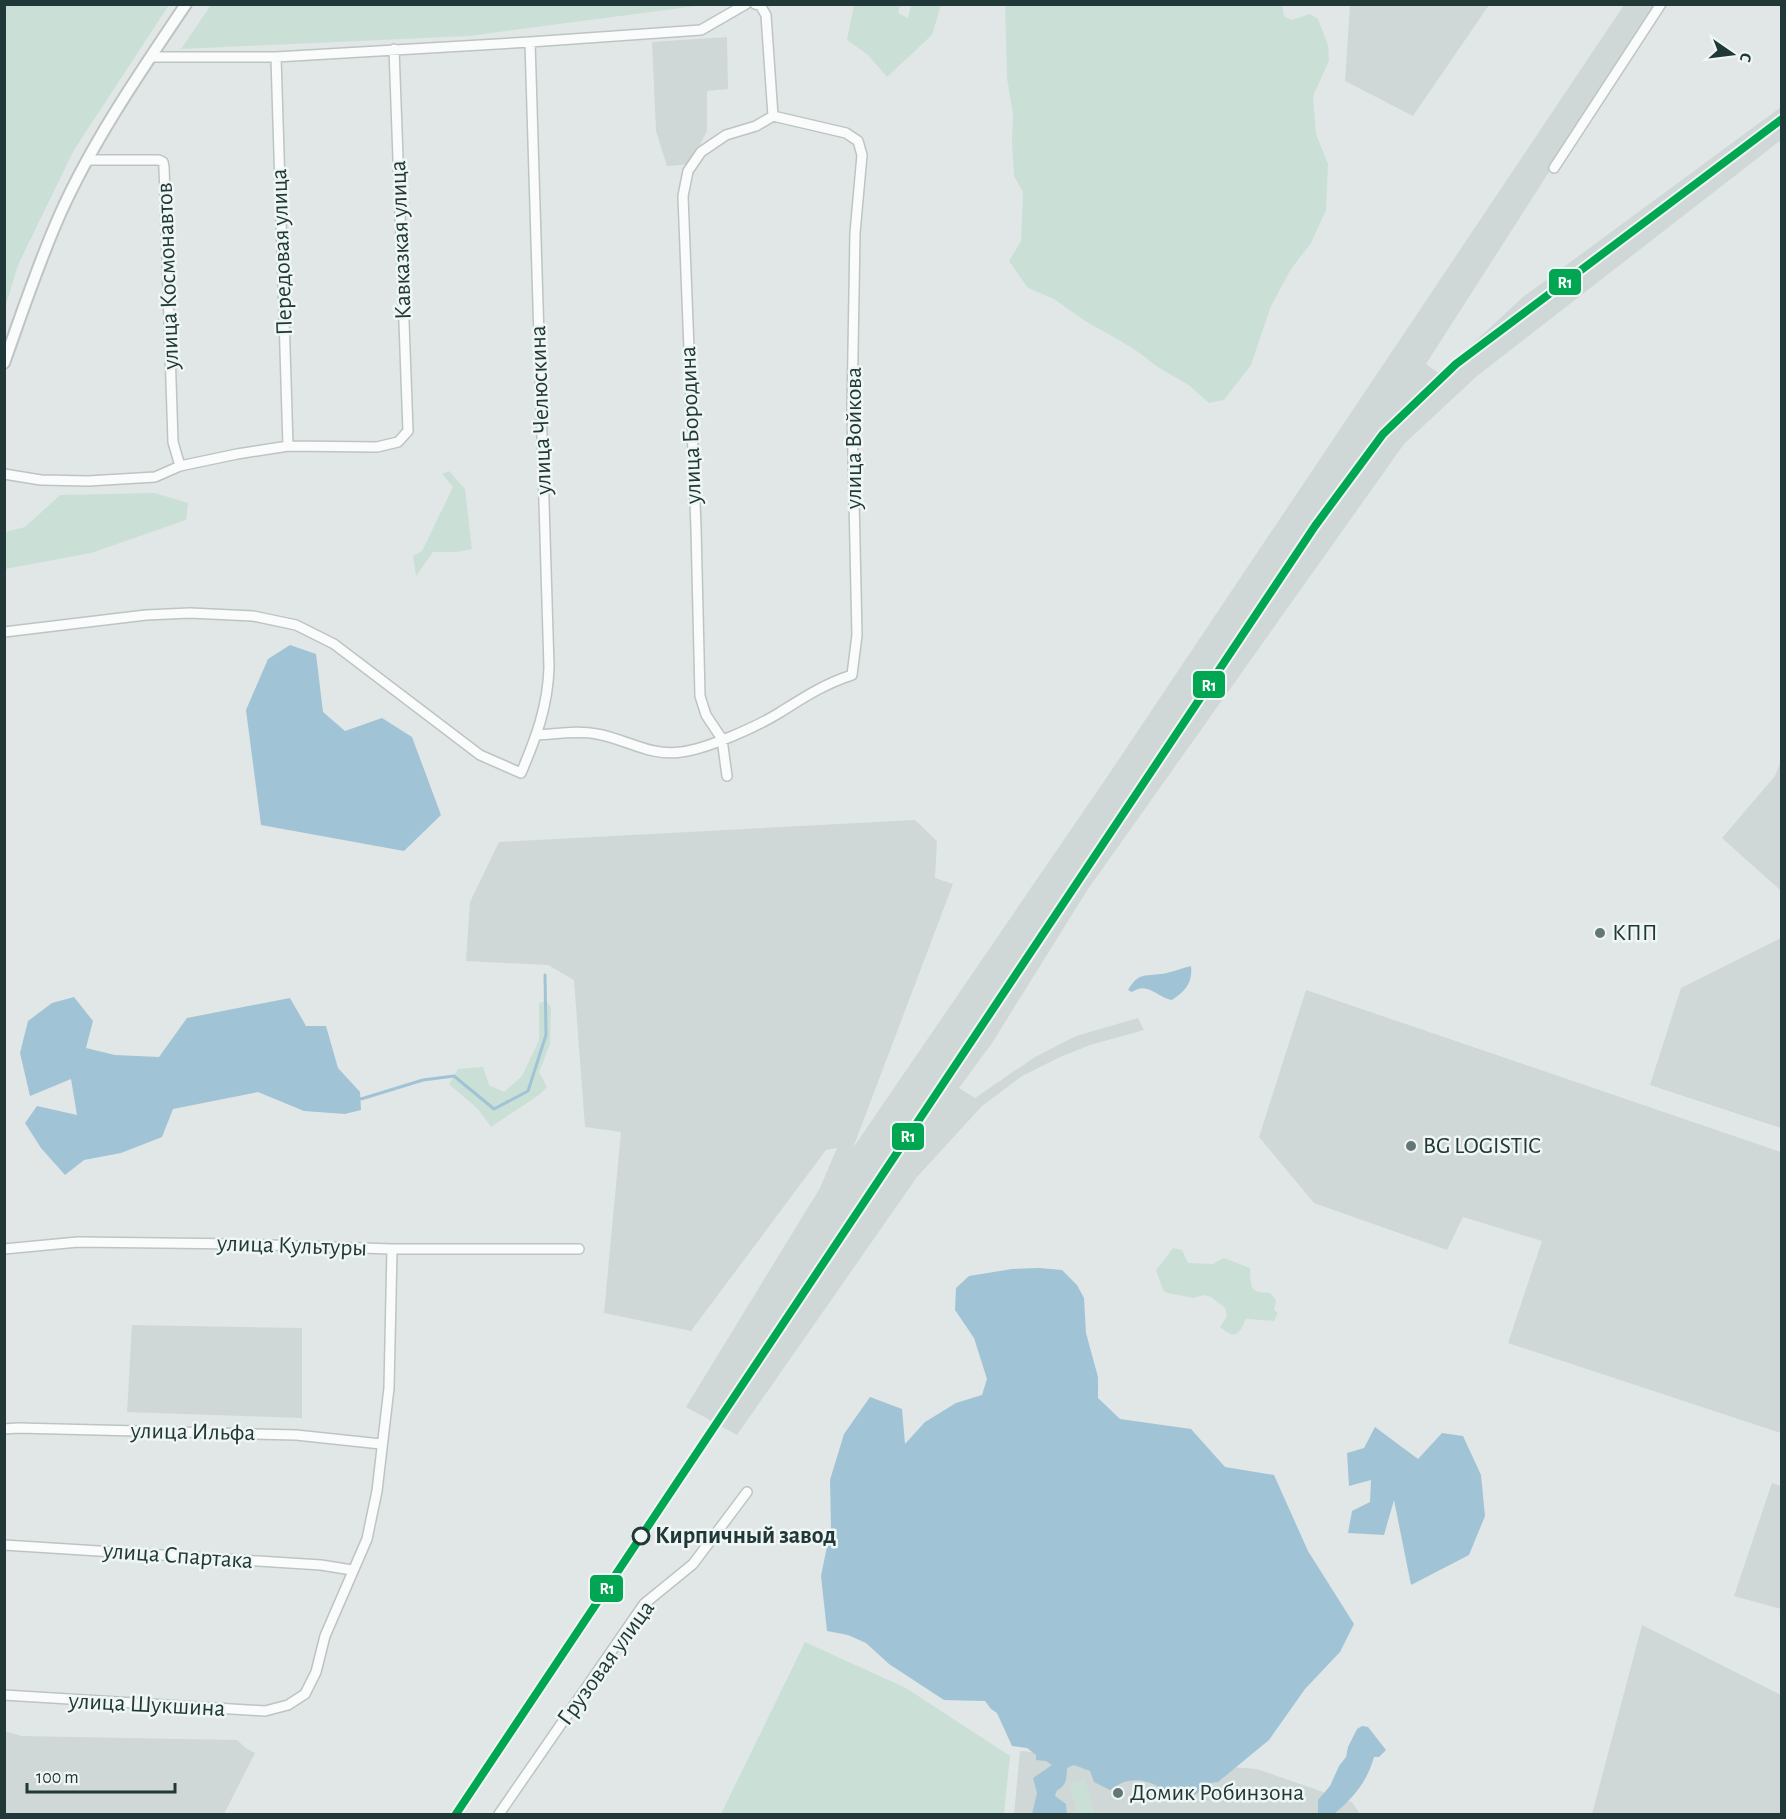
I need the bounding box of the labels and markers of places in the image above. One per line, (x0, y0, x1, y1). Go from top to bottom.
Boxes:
place label: КПП (1612, 921, 1658, 945)
marker: КПП (1593, 926, 1607, 940)
place label: BG LOGISTIC (1423, 1134, 1541, 1158)
marker: BG LOGISTIC (1404, 1139, 1418, 1153)
place label: Кирпичный завод (655, 1524, 836, 1548)
marker: Кирпичный завод (632, 1527, 650, 1545)
place label: Домик Робинзона (1130, 1781, 1304, 1805)
marker: Домик Робинзона (1111, 1786, 1125, 1800)

